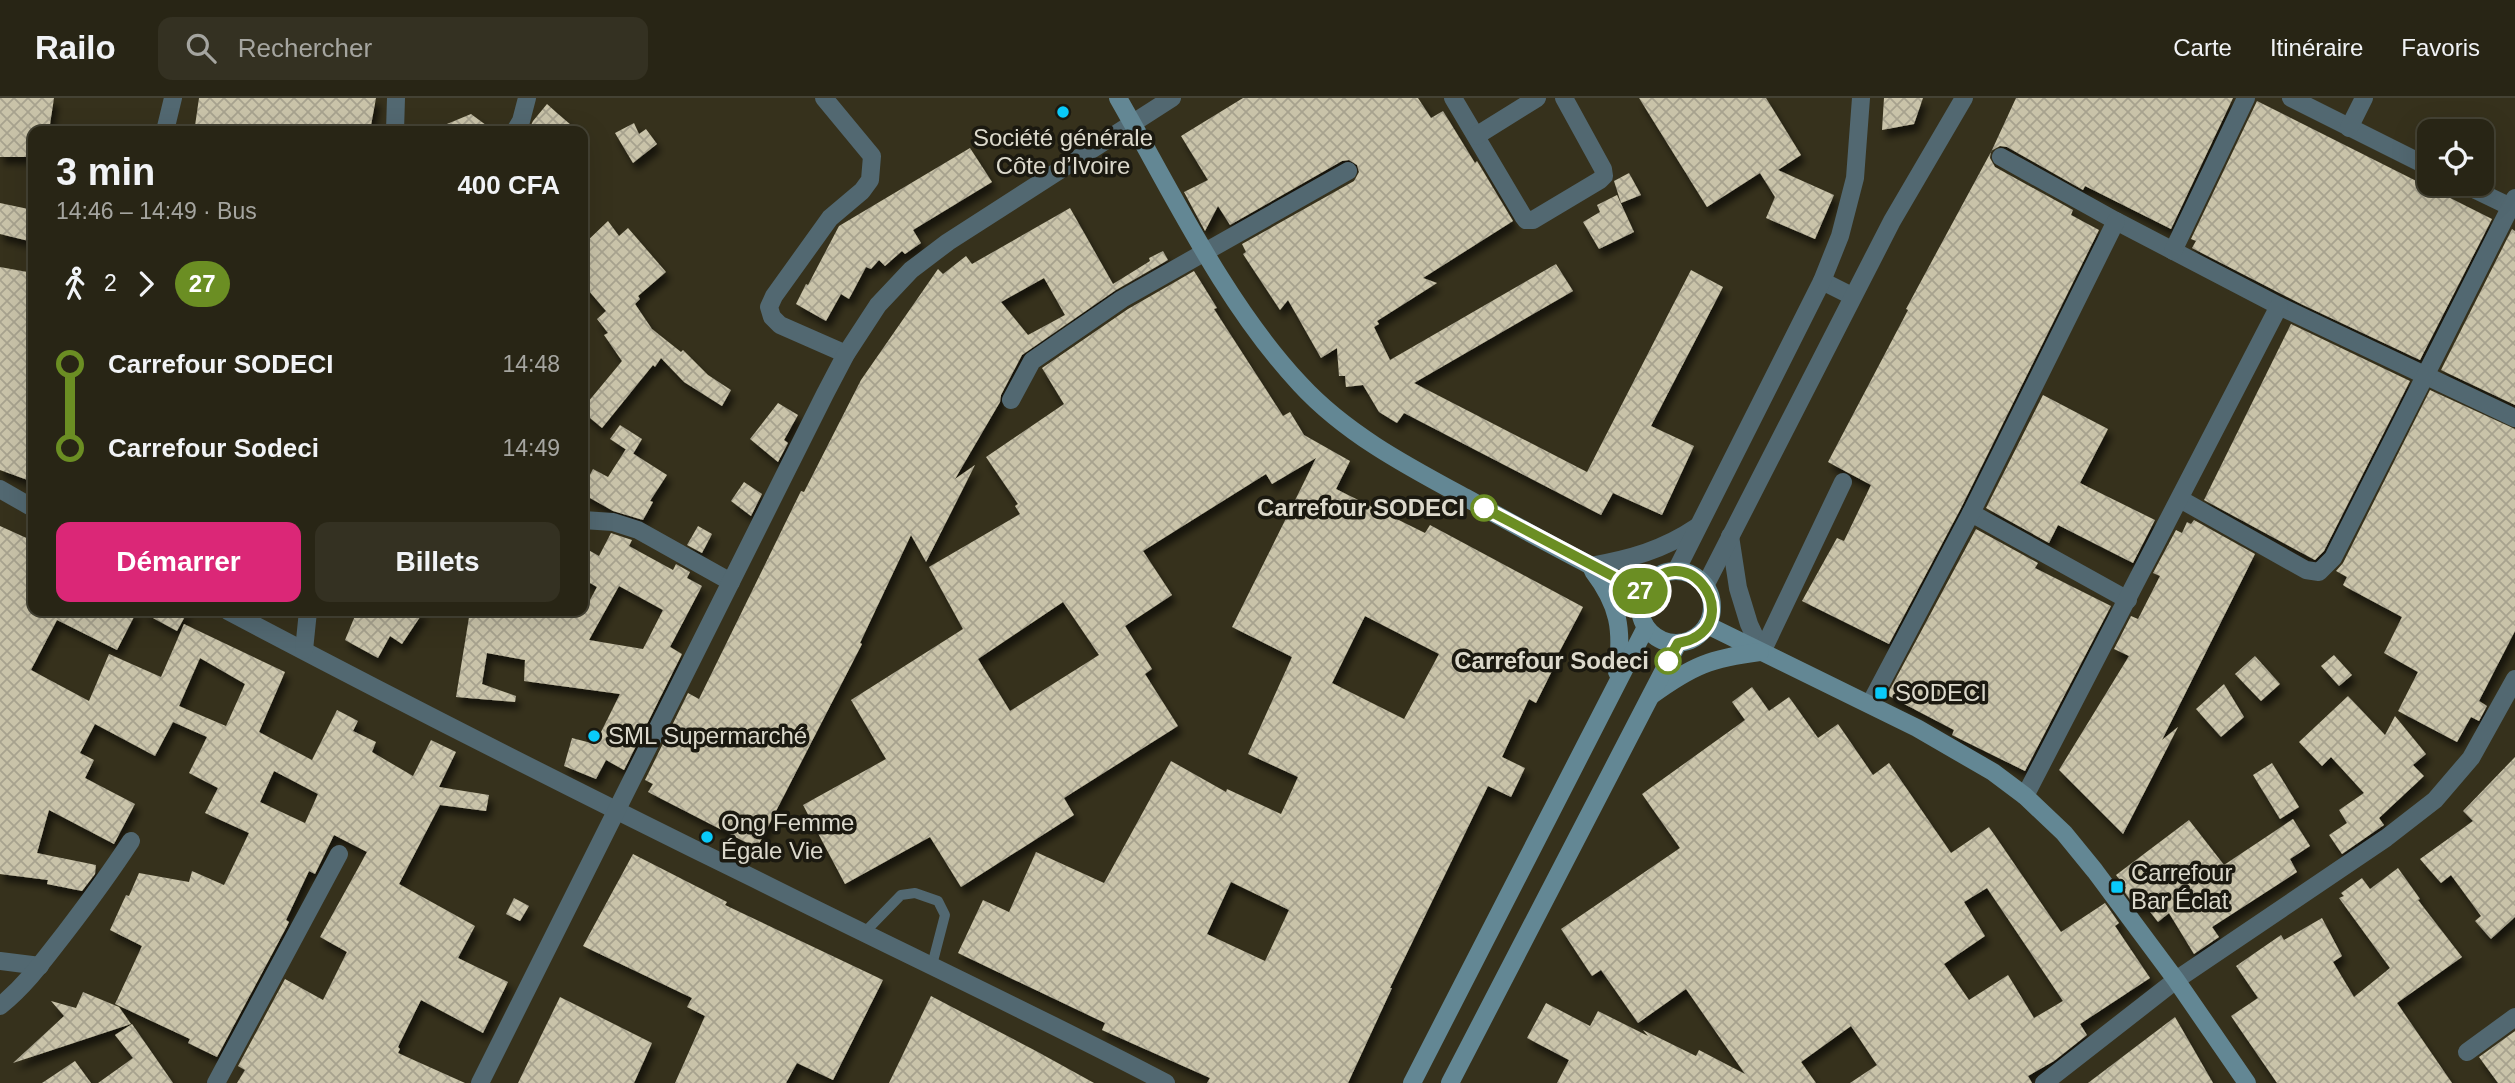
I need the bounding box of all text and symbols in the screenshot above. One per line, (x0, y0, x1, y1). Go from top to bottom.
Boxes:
search box (158, 17, 648, 80)
text: Railo (35, 29, 116, 66)
icon: search (182, 29, 220, 67)
text: Rechercher (238, 33, 372, 63)
text: Carte (2173, 34, 2232, 61)
text: Itinéraire (2270, 34, 2363, 61)
text: Favoris (2401, 34, 2480, 61)
marker: Société générale Côte d’Ivoire (1055, 104, 1071, 120)
map controls (2417, 119, 2494, 196)
button: locate (2417, 119, 2494, 196)
place label: Société générale Côte d’Ivoire (973, 124, 1153, 179)
text: 3 min (56, 151, 155, 193)
text: 400 CFA (457, 170, 560, 200)
text: 14:46 – 14:49 · Bus (56, 198, 257, 224)
icon: walk (56, 265, 94, 303)
icon: forward (127, 265, 165, 303)
text: 2 (104, 270, 117, 296)
text: 27 (189, 270, 216, 297)
text: Carrefour SODECI (108, 349, 333, 379)
text: 14:48 (502, 351, 560, 377)
text: Carrefour Sodeci (108, 433, 319, 463)
text: 14:49 (502, 435, 560, 461)
place label: Carrefour SODECI (1257, 494, 1465, 521)
marker: Carrefour SODECI (1471, 495, 1497, 521)
button: Démarrer (56, 522, 301, 602)
button: Billets (315, 522, 560, 602)
line badge: 27 (1608, 568, 1672, 614)
text: 27 (1627, 577, 1653, 604)
place label: Carrefour Sodeci (1454, 647, 1649, 674)
marker: Carrefour Sodeci (1655, 648, 1681, 674)
place label: SODECI (1895, 679, 1987, 706)
marker: SODECI (1873, 685, 1889, 701)
place label: SML Supermarché (608, 722, 807, 749)
marker: SML Supermarché (586, 728, 602, 744)
place label: Ong Femme Égale Vie (721, 809, 854, 864)
marker: Ong Femme Égale Vie (699, 829, 715, 845)
place label: Carrefour Bar Éclat (2131, 859, 2232, 914)
marker: Carrefour Bar Éclat (2109, 879, 2125, 895)

